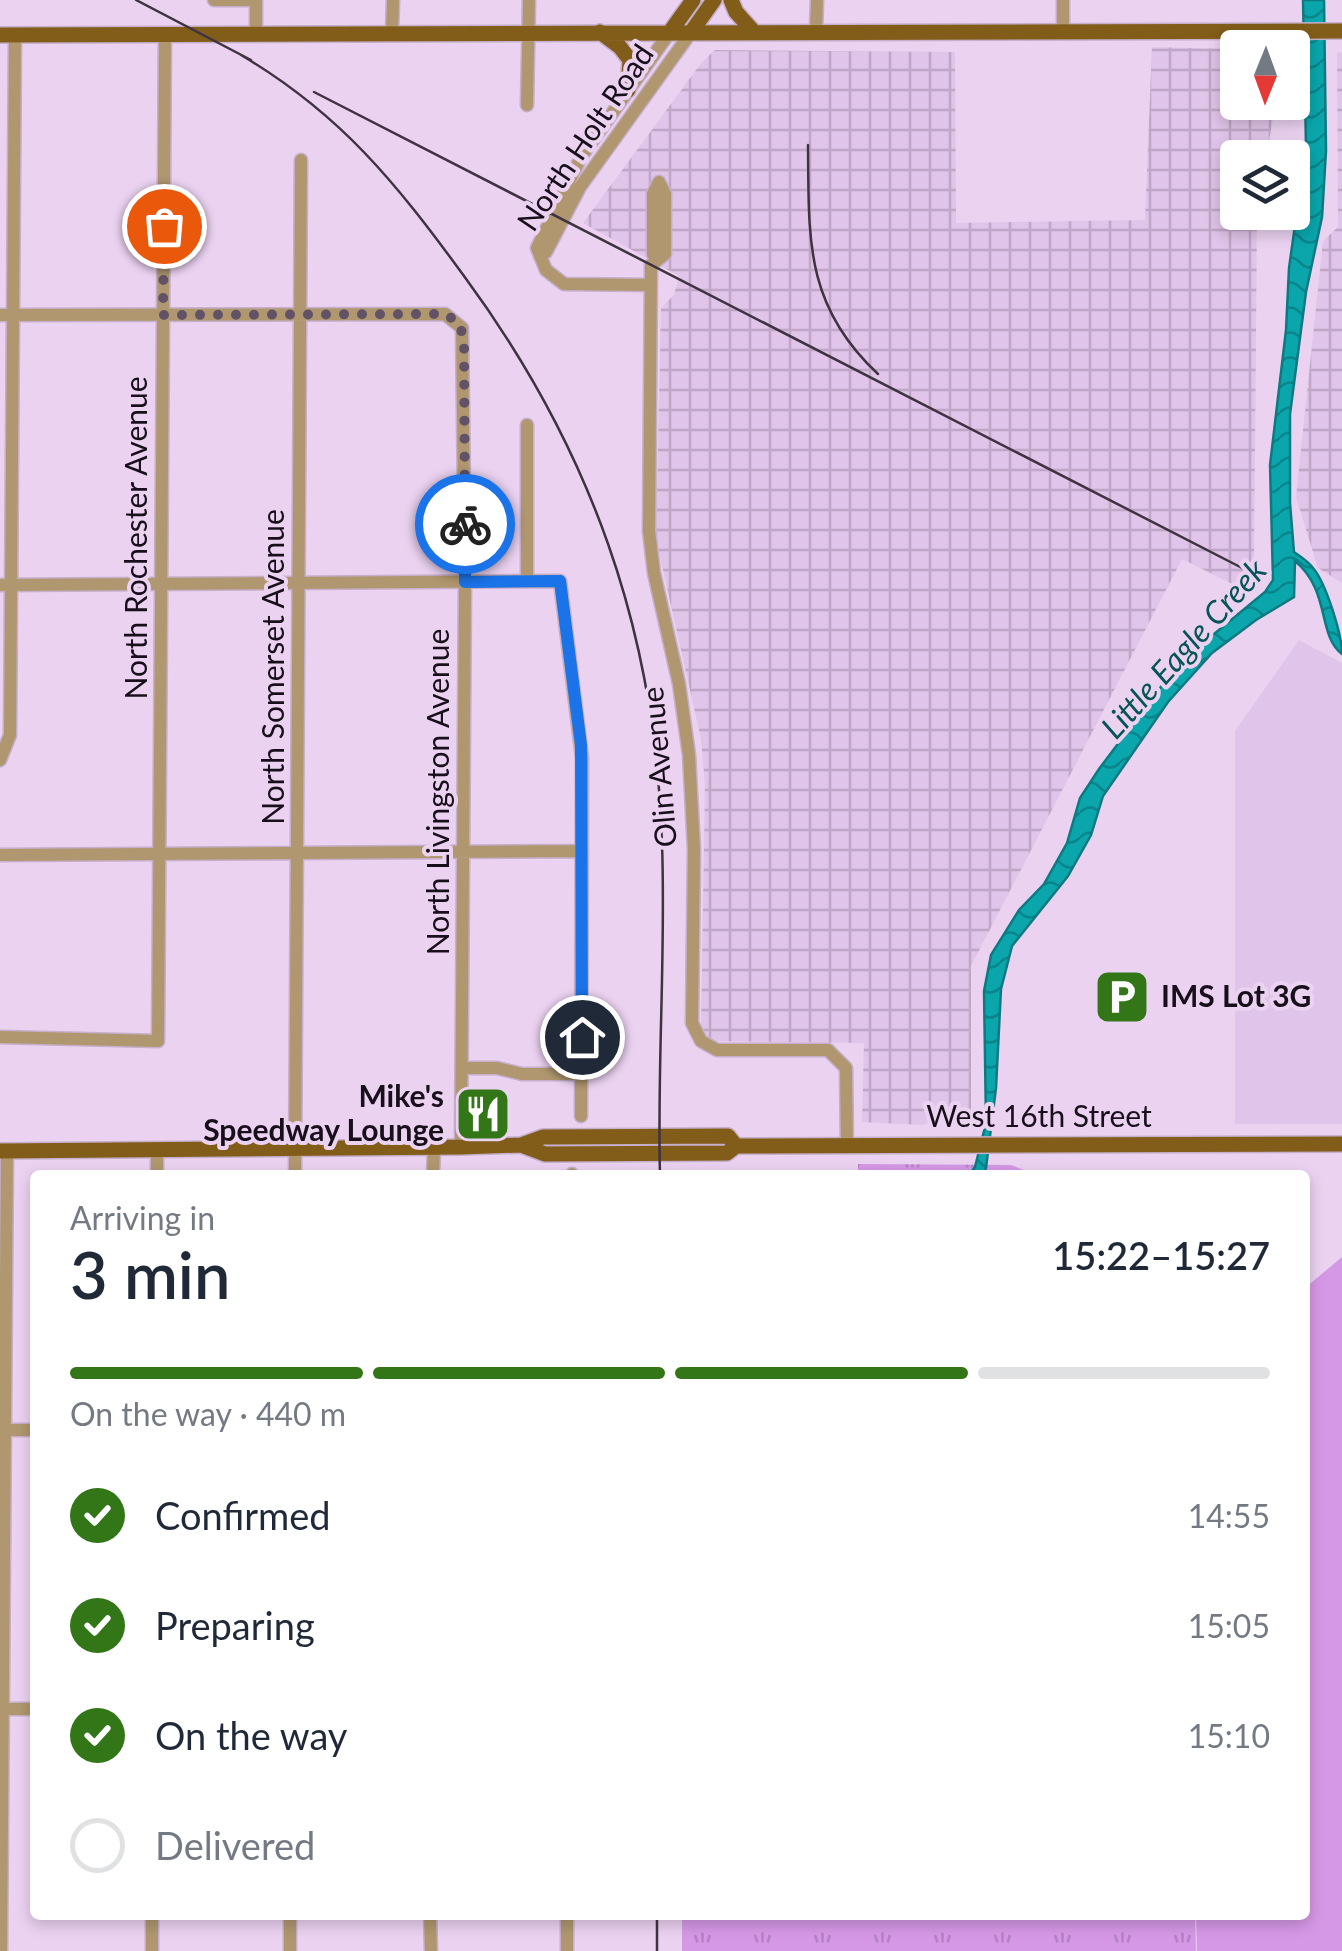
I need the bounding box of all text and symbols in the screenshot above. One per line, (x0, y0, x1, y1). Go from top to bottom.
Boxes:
north arrow (1220, 30, 1310, 120)
map controls (1220, 30, 1310, 230)
street label: North Holt Road (509, 37, 660, 237)
button: layers (1220, 140, 1310, 230)
pin (122, 184, 207, 269)
icon: bag (137, 199, 192, 254)
street label: North Rochester Avenue (117, 376, 153, 700)
courier (415, 474, 515, 574)
icon: bike (438, 497, 493, 552)
street label: North Somerset Avenue (254, 509, 290, 825)
water label: Little Eagle Creek (1092, 550, 1274, 746)
street label: North Livingston Avenue (419, 629, 455, 955)
street label: Olin Avenue (633, 686, 683, 849)
parking icon: IMS Lot 3G (1092, 967, 1152, 1027)
place label: IMS Lot 3G (1161, 977, 1311, 1013)
pin (540, 995, 625, 1080)
icon: home (555, 1010, 610, 1065)
place label: Mike's Speedway Lounge (203, 1077, 444, 1147)
restaurant icon: Mike's Speedway Lounge (453, 1084, 513, 1144)
street label: West 16th Street (926, 1097, 1152, 1133)
text: Arriving in (70, 1198, 215, 1237)
text: 15:22–15:27 (1052, 1232, 1270, 1278)
text: 3 min (70, 1235, 230, 1313)
text: On the way · 440 m (70, 1394, 346, 1433)
icon: check (70, 1488, 125, 1543)
text: Confirmed (155, 1492, 331, 1538)
text: 14:55 (1188, 1496, 1270, 1535)
icon: check (70, 1598, 125, 1653)
text: Preparing (155, 1602, 315, 1648)
text: 15:05 (1188, 1606, 1270, 1645)
icon: check (70, 1708, 125, 1763)
text: On the way (155, 1712, 347, 1758)
text: 15:10 (1188, 1716, 1270, 1755)
text: Delivered (155, 1822, 315, 1868)

